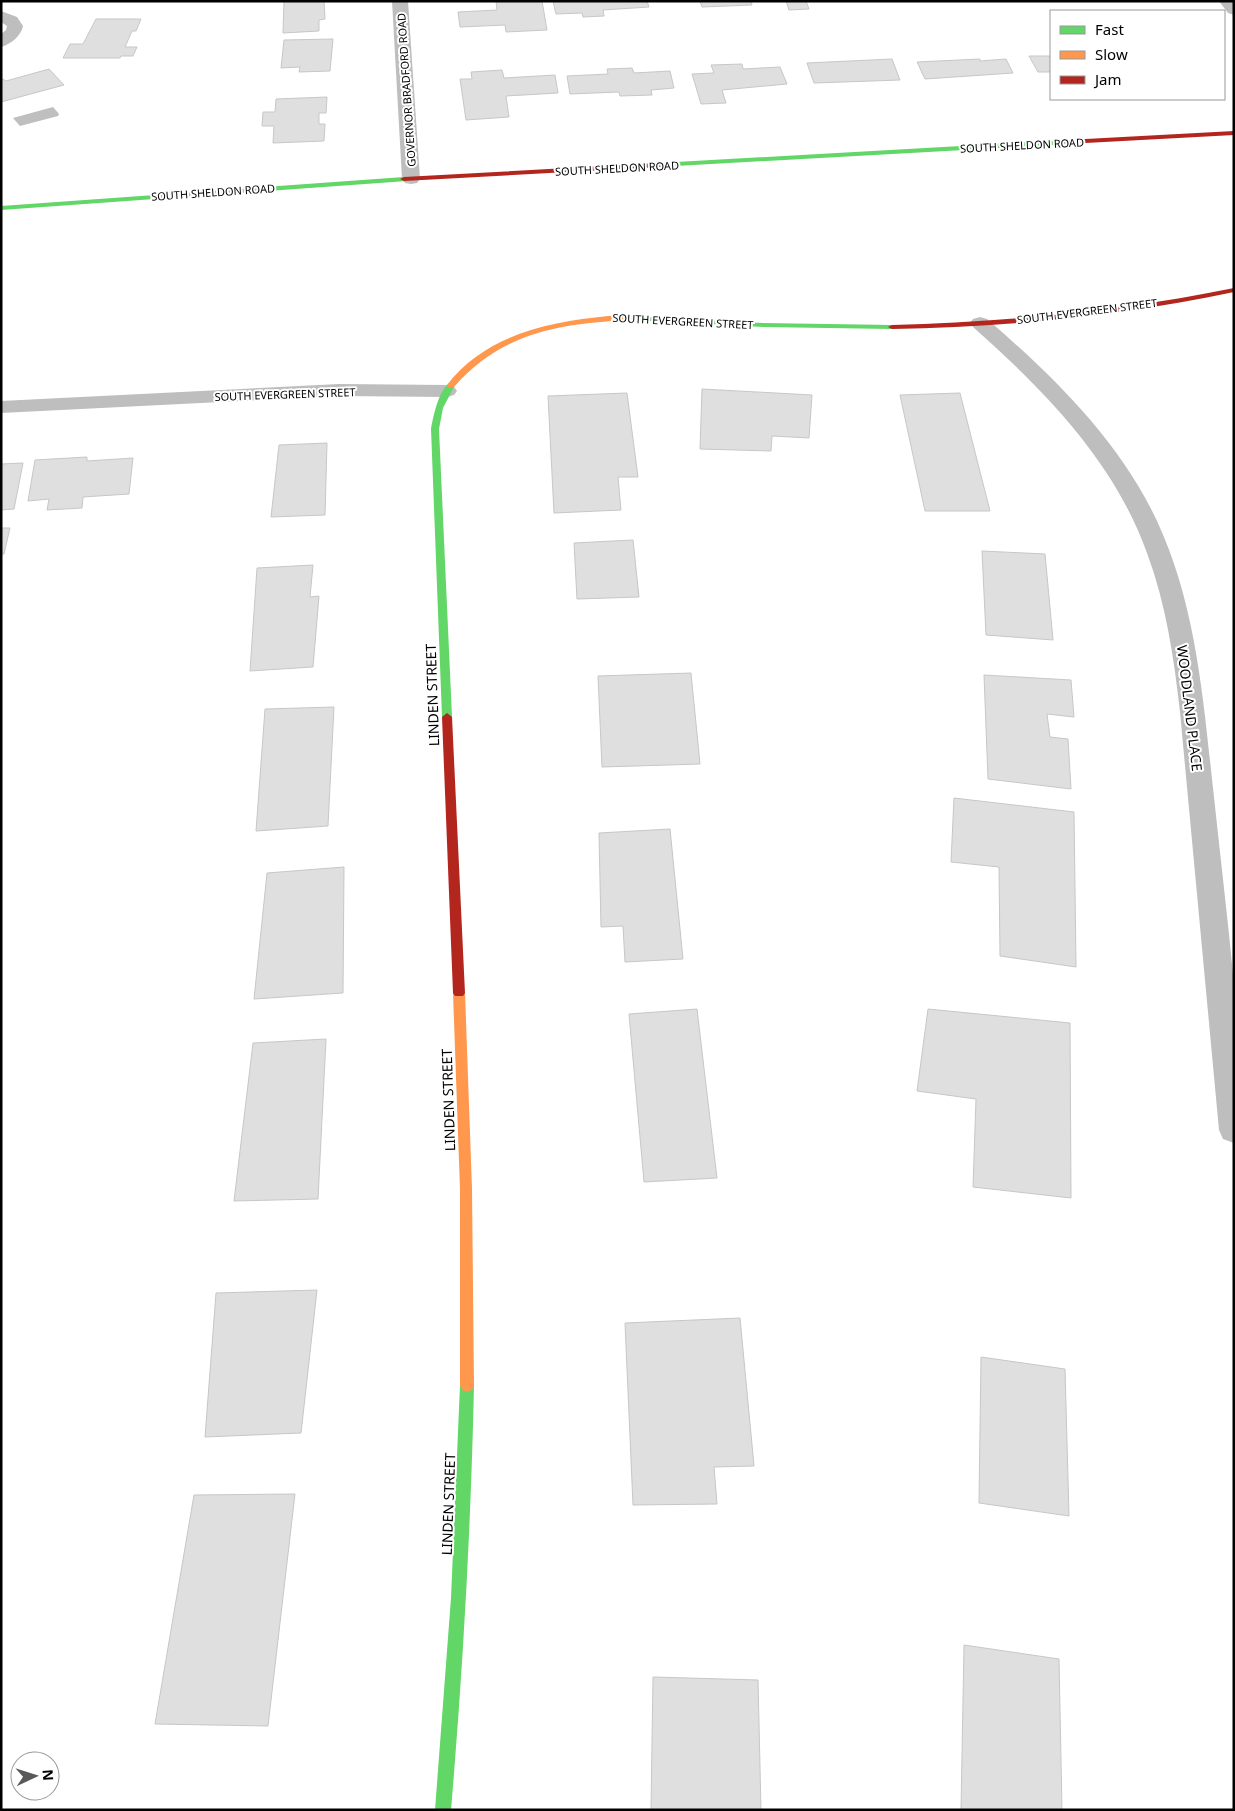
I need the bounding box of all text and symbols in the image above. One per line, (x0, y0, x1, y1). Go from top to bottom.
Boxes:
legend (1050, 10, 1225, 100)
street label: GOVERNOR BRADFORD ROAD (393, 13, 419, 167)
text: Fast (1095, 19, 1124, 39)
text: Slow (1095, 44, 1128, 64)
text: Jam (1093, 69, 1122, 89)
street label: SOUTH SHELDON ROAD (960, 134, 1084, 156)
street label: SOUTH SHELDON ROAD (555, 157, 679, 179)
street label: SOUTH SHELDON ROAD (151, 180, 275, 204)
street label: SOUTH EVERGREEN STREET (1016, 295, 1158, 327)
street label: SOUTH EVERGREEN STREET (612, 310, 754, 332)
street label: SOUTH EVERGREEN STREET (214, 384, 356, 404)
street label: LINDEN STREET (421, 643, 443, 747)
street label: WOODLAND PLACE (1173, 644, 1207, 772)
street label: LINDEN STREET (437, 1048, 459, 1152)
street label: LINDEN STREET (437, 1452, 459, 1556)
north arrow (10, 1751, 60, 1801)
text: N (39, 1769, 58, 1781)

